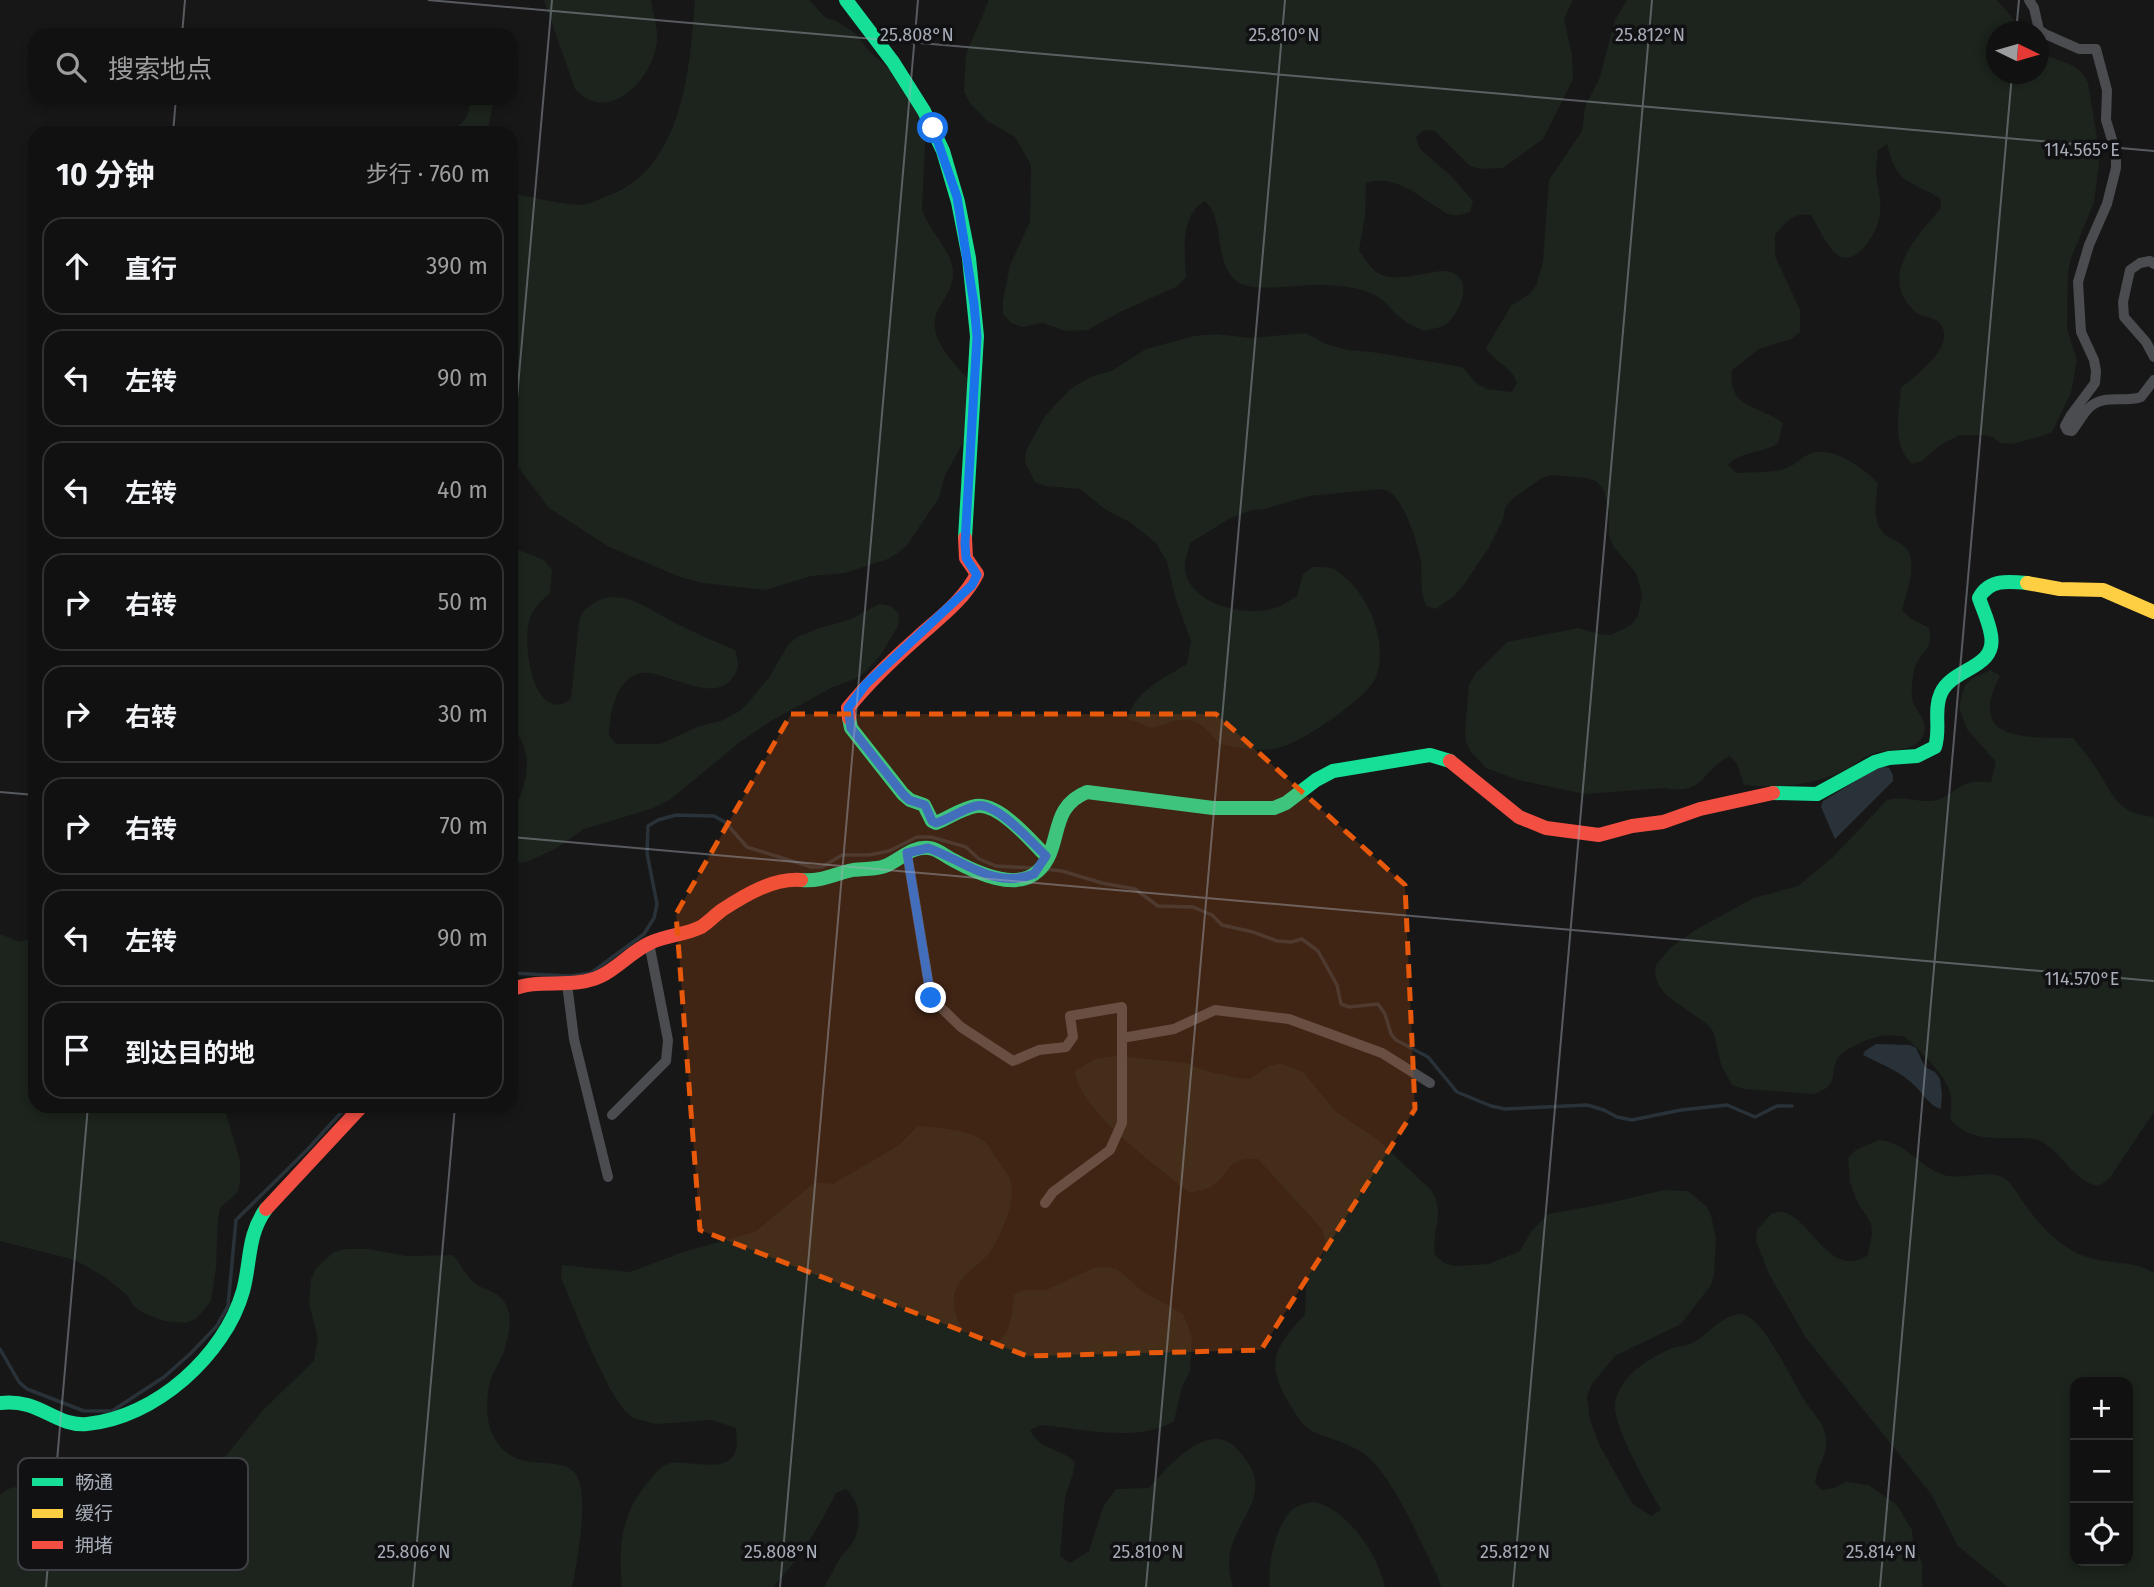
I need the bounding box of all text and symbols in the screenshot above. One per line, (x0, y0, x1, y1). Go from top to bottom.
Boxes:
north arrow (1986, 21, 2049, 84)
text: 25.808°N (880, 24, 954, 46)
text: 25.810°N (1248, 24, 1320, 46)
text: 25.812°N (1615, 24, 1685, 46)
search box (28, 28, 518, 105)
icon: search (52, 48, 90, 86)
text: 搜索地点 (108, 54, 212, 85)
route start (917, 112, 948, 143)
text: 114.565°E (2044, 139, 2120, 161)
text: 10 分钟 (56, 157, 155, 193)
text: 步行 · 760 m (366, 160, 490, 188)
icon: ahead (58, 247, 96, 285)
text: 390 m (426, 252, 488, 280)
text: 直行 (125, 254, 177, 285)
icon: left (58, 359, 96, 397)
text: 90 m (437, 364, 488, 392)
text: 左转 (125, 366, 177, 397)
icon: left (58, 471, 96, 509)
text: 40 m (437, 476, 488, 504)
text: 左转 (125, 478, 177, 509)
icon: right (58, 583, 96, 621)
text: 50 m (438, 588, 488, 616)
text: 右转 (125, 590, 177, 621)
icon: right (58, 695, 96, 733)
text: 30 m (438, 700, 488, 728)
text: 右转 (125, 702, 177, 733)
icon: right (58, 807, 96, 845)
text: 70 m (439, 812, 488, 840)
text: 右转 (125, 814, 177, 845)
icon: left (58, 919, 96, 957)
text: 90 m (437, 924, 488, 952)
text: 左转 (125, 926, 177, 957)
text: 114.570°E (2045, 968, 2119, 990)
route end (915, 982, 946, 1013)
icon: arrive (58, 1031, 96, 1069)
text: 到达目的地 (125, 1038, 255, 1069)
map controls (2070, 1377, 2133, 1566)
button: + (2070, 1377, 2133, 1440)
button: − (2070, 1440, 2133, 1503)
legend (18, 1458, 248, 1570)
text: 畅通 (75, 1471, 113, 1494)
text: 缓行 (75, 1502, 113, 1525)
button: locate (2070, 1503, 2133, 1566)
text: 拥堵 (75, 1534, 113, 1557)
text: 25.806°N (377, 1541, 451, 1563)
text: 25.808°N (744, 1541, 818, 1563)
text: 25.810°N (1112, 1541, 1184, 1563)
text: 25.812°N (1480, 1541, 1550, 1563)
text: 25.814°N (1846, 1541, 1916, 1563)

